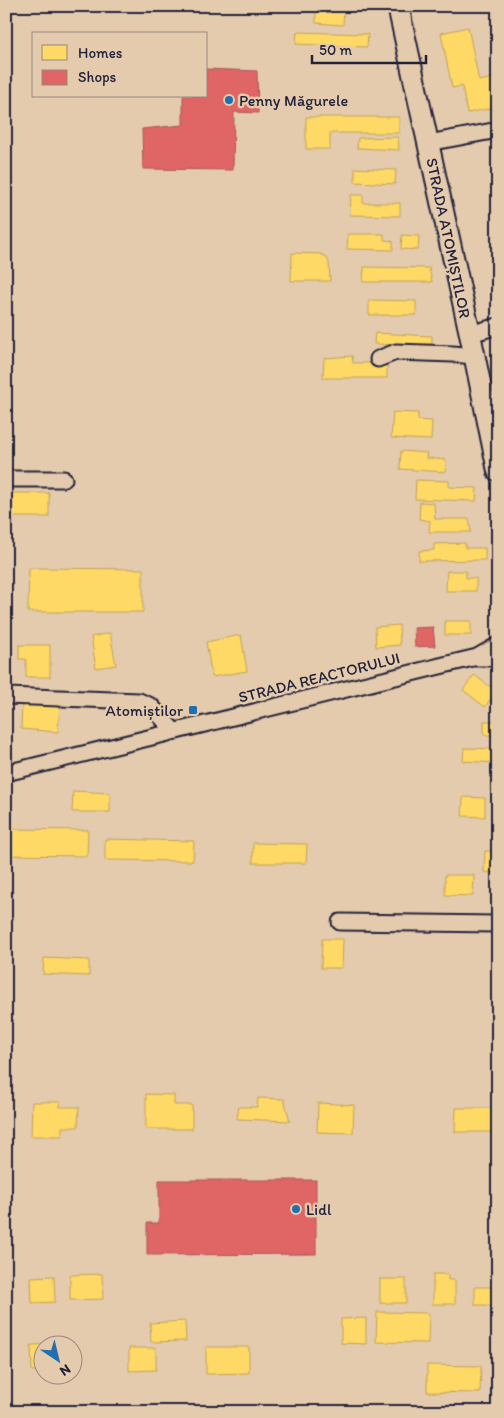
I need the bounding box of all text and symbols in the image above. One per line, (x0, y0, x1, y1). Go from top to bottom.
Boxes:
legend (32, 32, 208, 98)
scale bar (312, 32, 425, 64)
text: 50 m (319, 41, 352, 59)
text: Homes (78, 44, 123, 62)
text: Shops (78, 68, 117, 86)
place label: Penny Măgurele (239, 91, 348, 110)
marker: Penny Măgurele (223, 94, 235, 106)
street label: STRADA ATOMIȘTILOR (422, 156, 475, 320)
street label: STRADA REACTORULUI (236, 648, 402, 707)
place label: Atomiștilor (106, 701, 183, 720)
marker: Atomiștilor (187, 704, 199, 716)
place label: Lidl (306, 1200, 332, 1219)
marker: Lidl (290, 1203, 302, 1215)
north arrow (32, 1336, 82, 1386)
text: N (56, 1361, 74, 1380)

